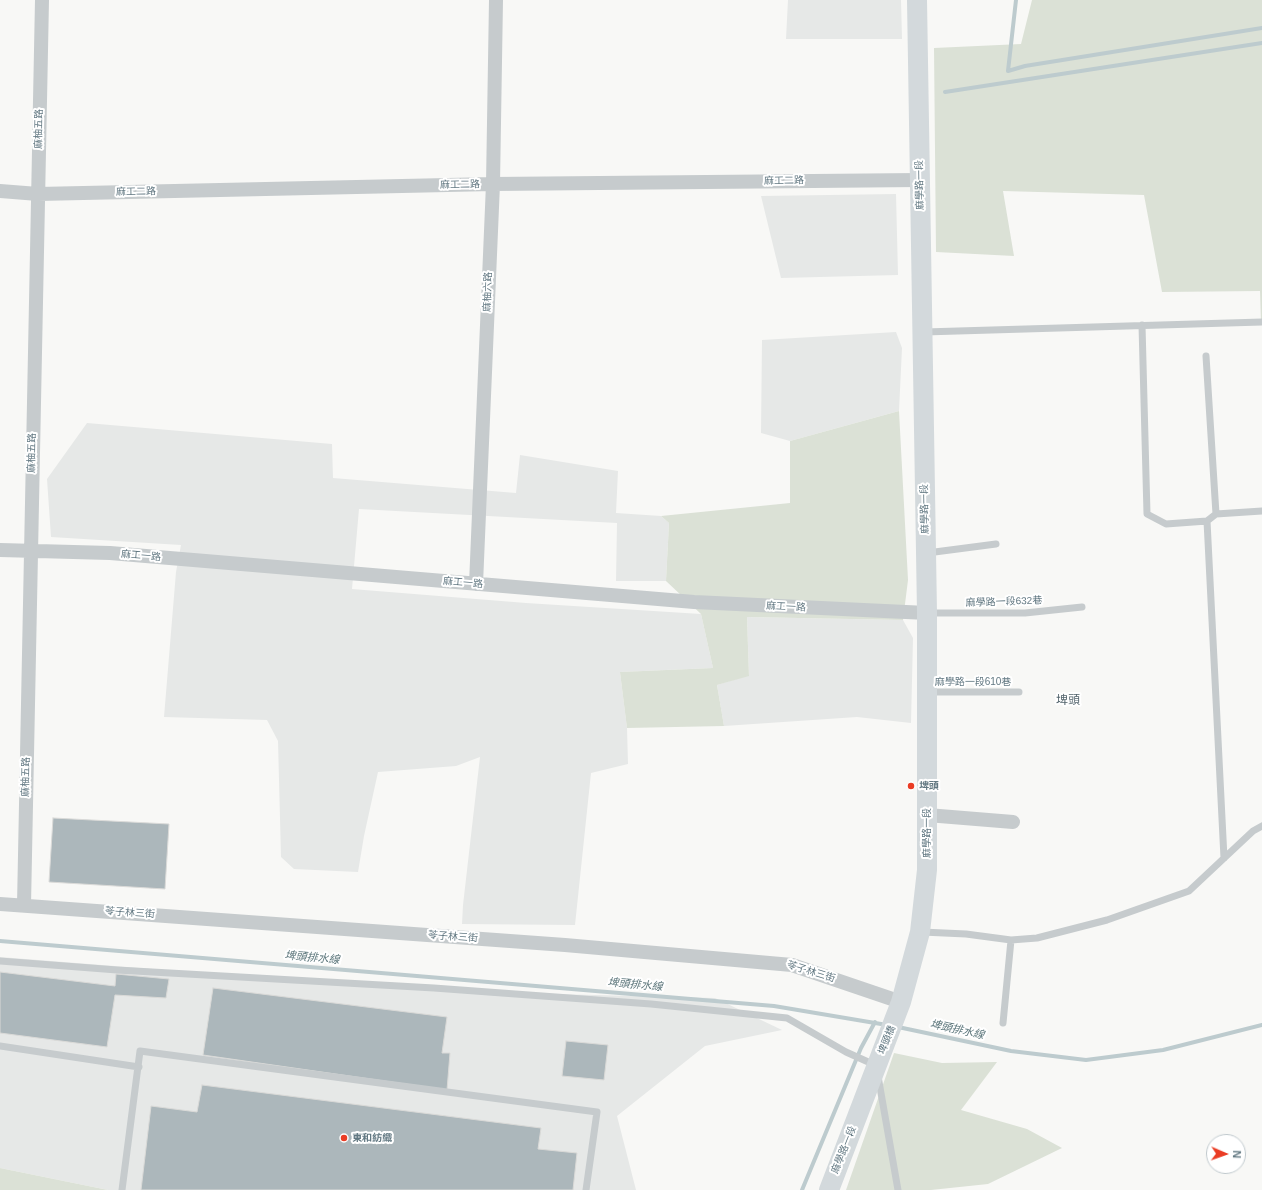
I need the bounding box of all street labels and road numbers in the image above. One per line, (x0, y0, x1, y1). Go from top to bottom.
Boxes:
street label: 麻柚五路 (33, 109, 45, 149)
street label: 麻學路一段 (914, 160, 926, 210)
street label: 麻工二路 (764, 175, 804, 187)
street label: 麻工二路 (440, 179, 480, 191)
street label: 麻工二路 (116, 186, 156, 198)
street label: 麻柚六路 (481, 272, 495, 312)
street label: 麻柚五路 (26, 433, 38, 473)
street label: 麻學路一段 (919, 484, 931, 534)
street label: 麻工一路 (121, 548, 161, 564)
street label: 麻工一路 (443, 575, 483, 591)
street label: 麻學路一段632巷 (965, 595, 1043, 609)
street label: 麻工一路 (766, 600, 806, 614)
street label: 麻學路一段610巷 (935, 676, 1011, 688)
street label: 麻柚五路 (20, 757, 32, 797)
street label: 麻學路一段 (921, 808, 933, 858)
street label: 苓子林三街 (105, 905, 155, 921)
street label: 苓子林三街 (428, 929, 478, 945)
street label: 苓子林三街 (785, 959, 837, 985)
street label: 埤頭橋 (876, 1024, 898, 1056)
street label: 麻學路一段 (829, 1125, 859, 1175)

